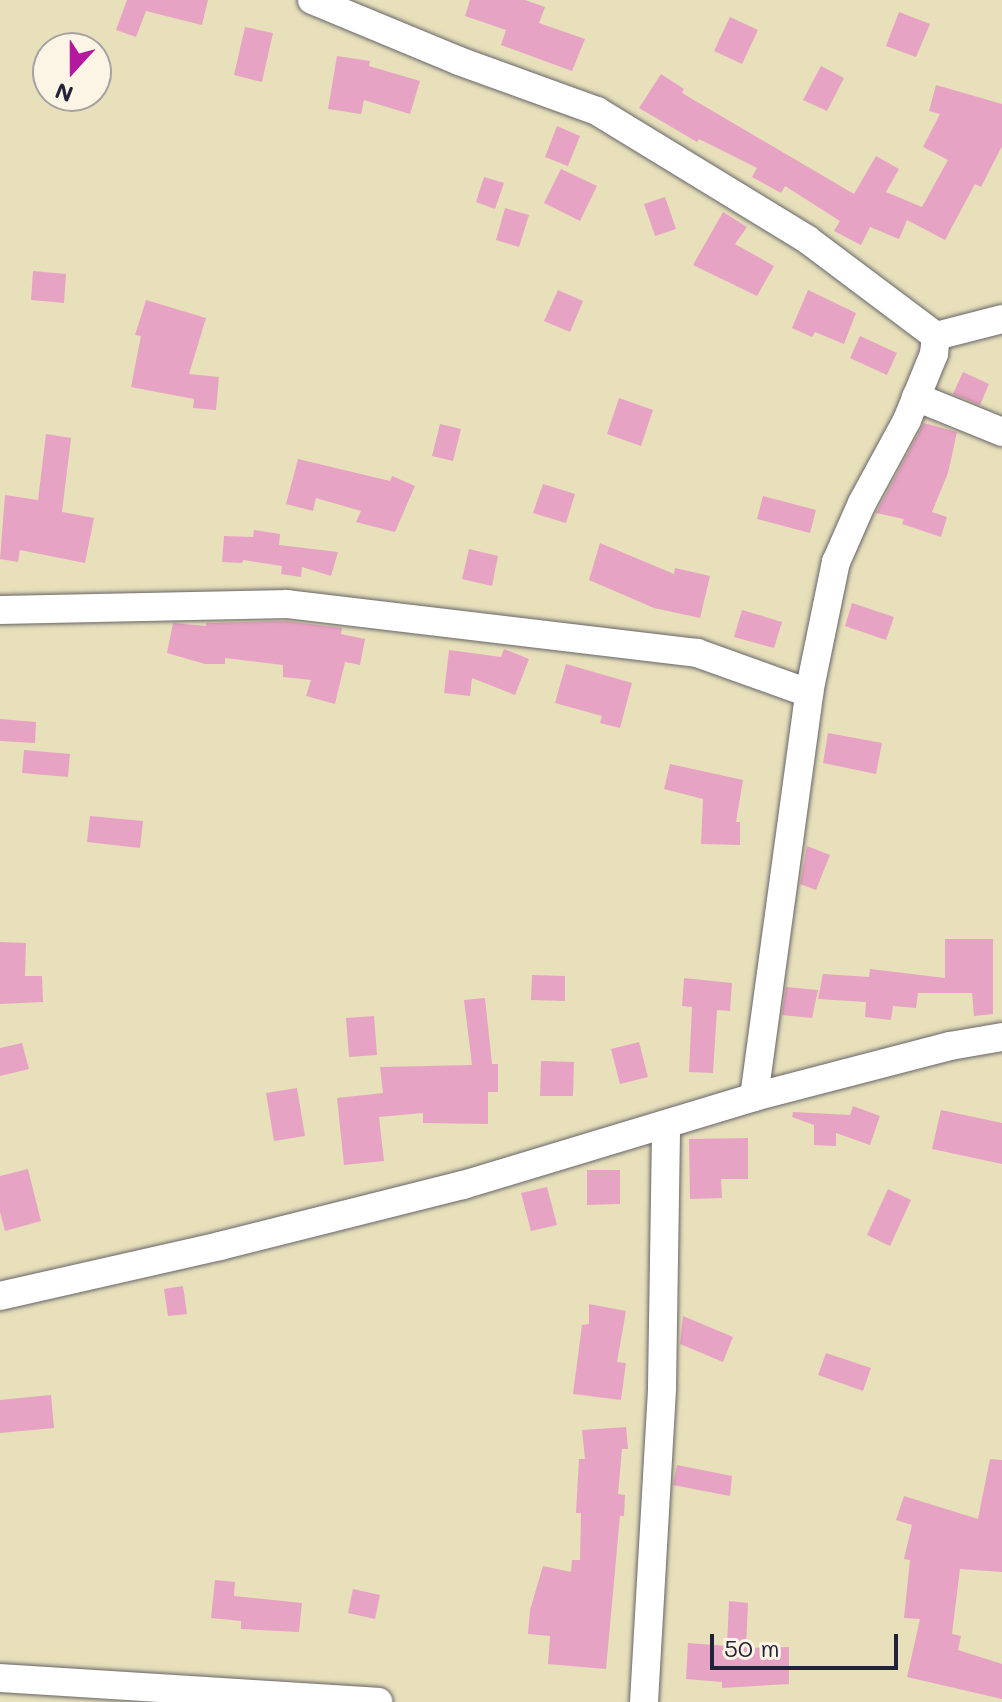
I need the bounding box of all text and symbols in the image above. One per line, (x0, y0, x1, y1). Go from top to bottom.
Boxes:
north arrow (32, 32, 112, 112)
text: N (51, 76, 77, 110)
scale bar (714, 1618, 902, 1668)
text: 50 m (724, 1632, 780, 1663)

